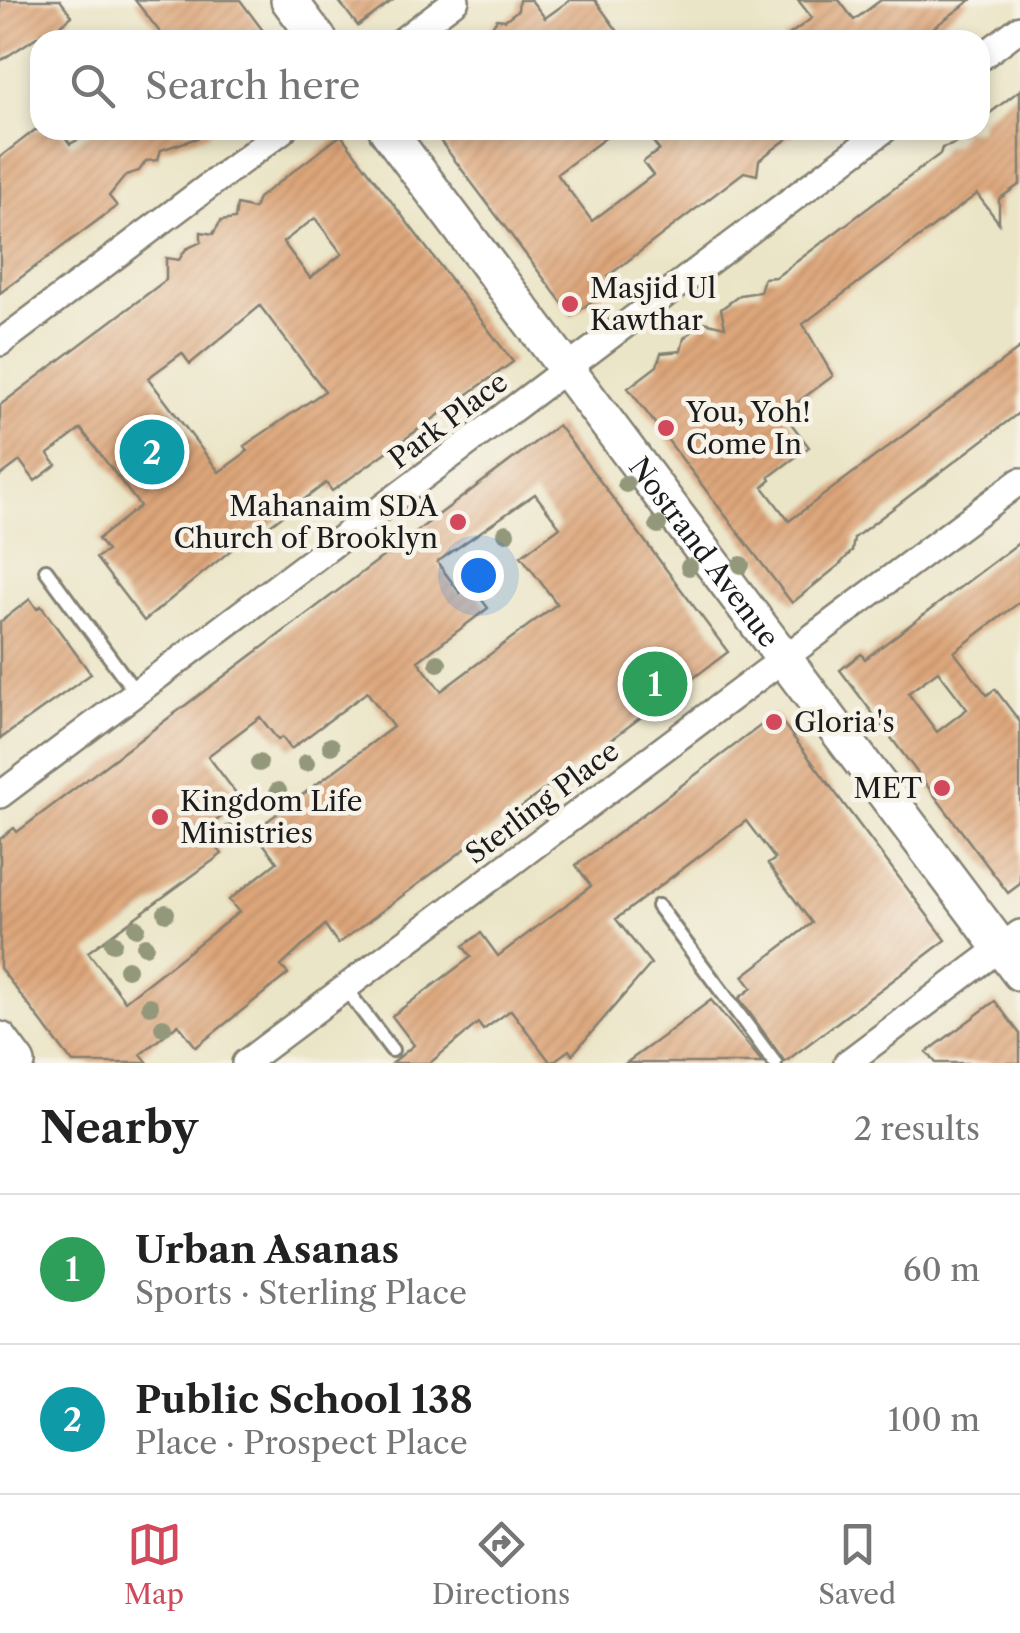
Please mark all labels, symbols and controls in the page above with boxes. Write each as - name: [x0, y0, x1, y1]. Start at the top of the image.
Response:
- search box: [30, 30, 990, 140]
- icon: search: [65, 58, 120, 113]
- text: Search here: [145, 62, 360, 109]
- place label: Masjid Ul Kawthar: [590, 271, 716, 337]
- marker: Masjid Ul Kawthar: [559, 293, 581, 315]
- street label: Park Place: [382, 364, 514, 476]
- place label: You, Yoh! Come In: [685, 395, 811, 461]
- pin: 2: [120, 414, 184, 490]
- marker: You, Yoh! Come In: [655, 417, 677, 439]
- street label: Nostrand Avenue: [622, 451, 786, 654]
- place label: Mahanaim SDA Church of Brooklyn: [173, 489, 439, 555]
- marker: Mahanaim SDA Church of Brooklyn: [447, 511, 469, 533]
- your location: [453, 550, 504, 601]
- pin: 1: [622, 646, 688, 722]
- place label: Gloria's: [794, 705, 895, 739]
- marker: Gloria's: [763, 711, 785, 733]
- street label: Sterling Place: [459, 733, 625, 871]
- place label: MET: [853, 771, 922, 805]
- marker: MET: [931, 777, 953, 799]
- place label: Kingdom Life Ministries: [180, 784, 362, 850]
- marker: Kingdom Life Ministries: [149, 806, 171, 828]
- text: Nearby: [40, 1102, 198, 1154]
- text: 2 results: [854, 1109, 980, 1148]
- text: Urban Asanas: [135, 1226, 399, 1273]
- text: 1: [65, 1250, 80, 1289]
- text: 60 m: [903, 1250, 980, 1289]
- text: Sports · Sterling Place: [135, 1273, 467, 1312]
- text: Public School 138: [135, 1376, 473, 1423]
- text: 2: [63, 1400, 82, 1439]
- text: 100 m: [888, 1400, 980, 1439]
- text: Place · Prospect Place: [135, 1423, 468, 1462]
- tab: Map: [124, 1517, 184, 1611]
- tab: Directions: [432, 1517, 570, 1611]
- tab: Saved: [818, 1517, 896, 1611]

